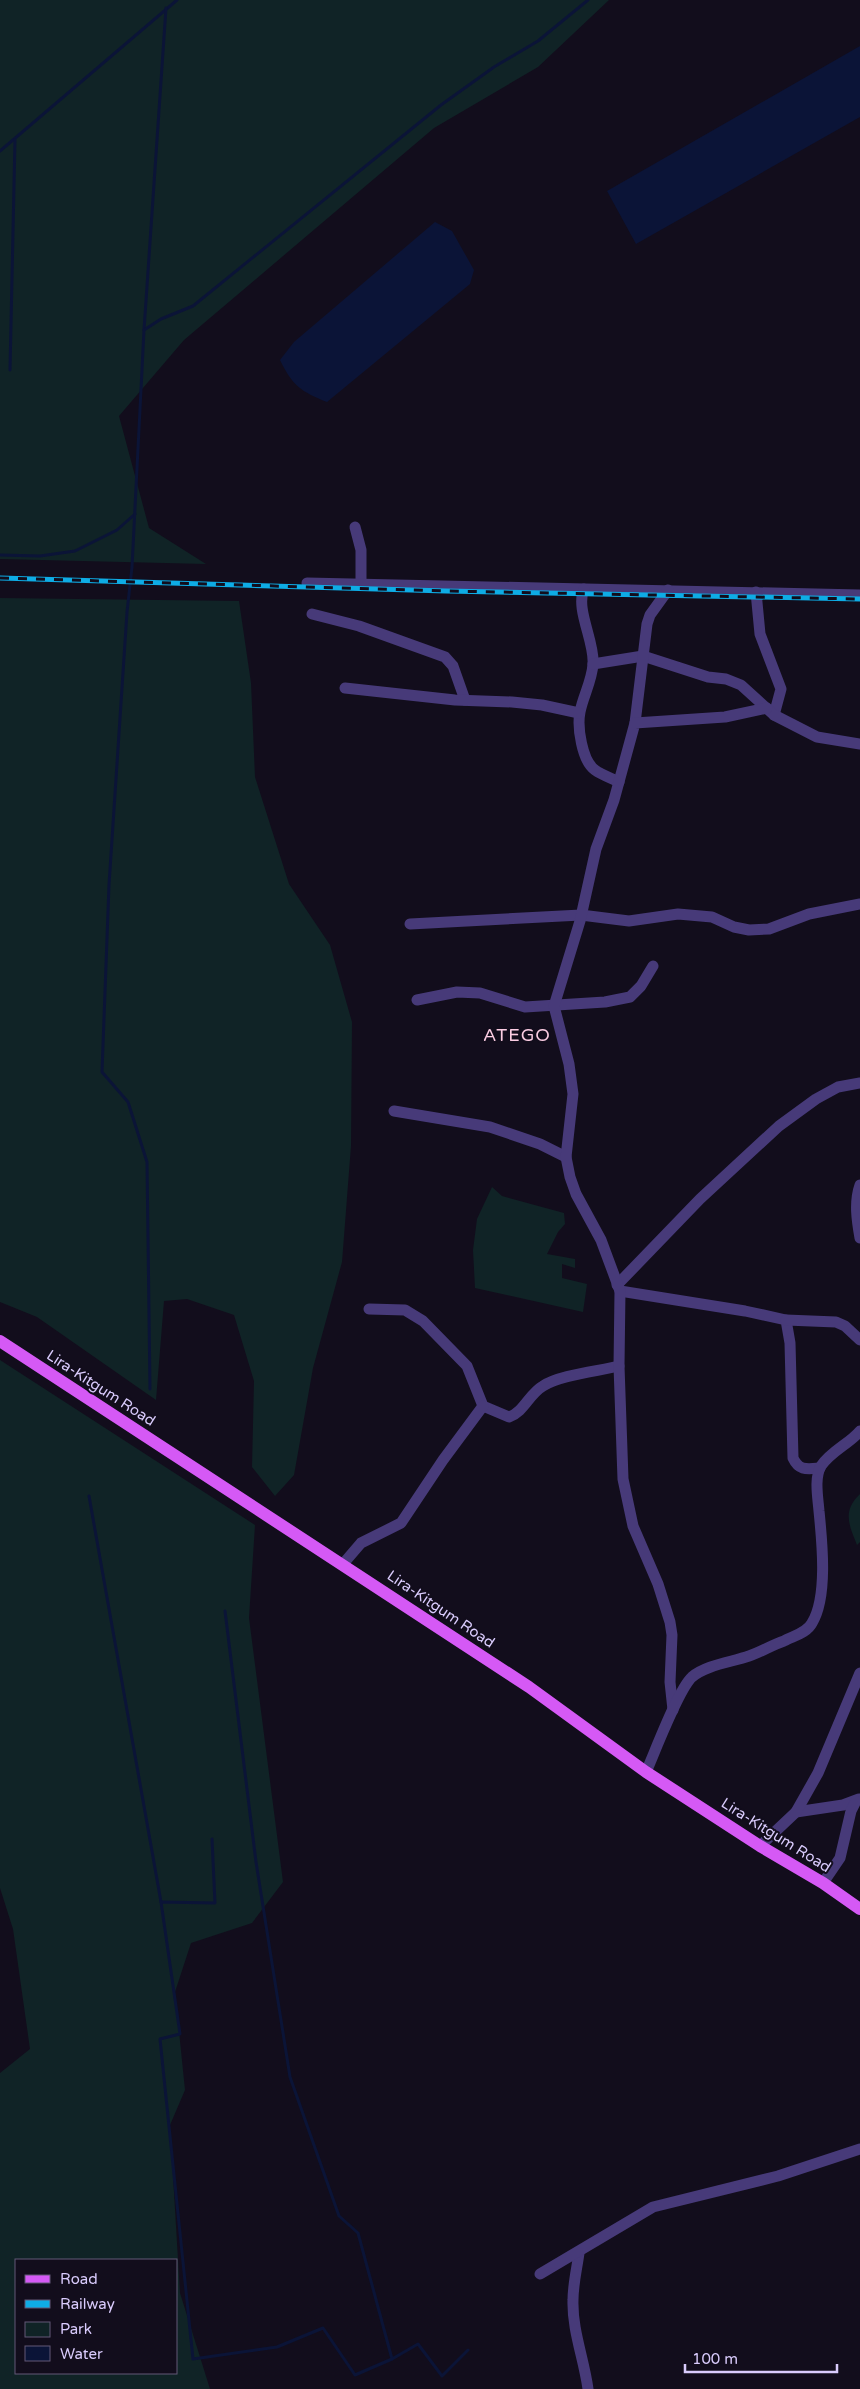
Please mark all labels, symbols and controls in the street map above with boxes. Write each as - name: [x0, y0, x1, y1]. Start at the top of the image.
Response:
- district label: ATEGO: [483, 1024, 551, 1046]
- street label: Lira-Kitgum Road: [43, 1346, 159, 1430]
- street label: Lira-Kitgum Road: [384, 1566, 498, 1652]
- street label: Lira-Kitgum Road: [718, 1794, 834, 1876]
- legend: [15, 2259, 178, 2374]
- text: Road: [60, 2270, 98, 2288]
- text: Railway: [60, 2295, 115, 2313]
- text: Park: [60, 2320, 92, 2338]
- scale bar: [685, 2342, 838, 2374]
- text: Water: [60, 2345, 103, 2363]
- text: 100 m: [692, 2350, 738, 2368]

